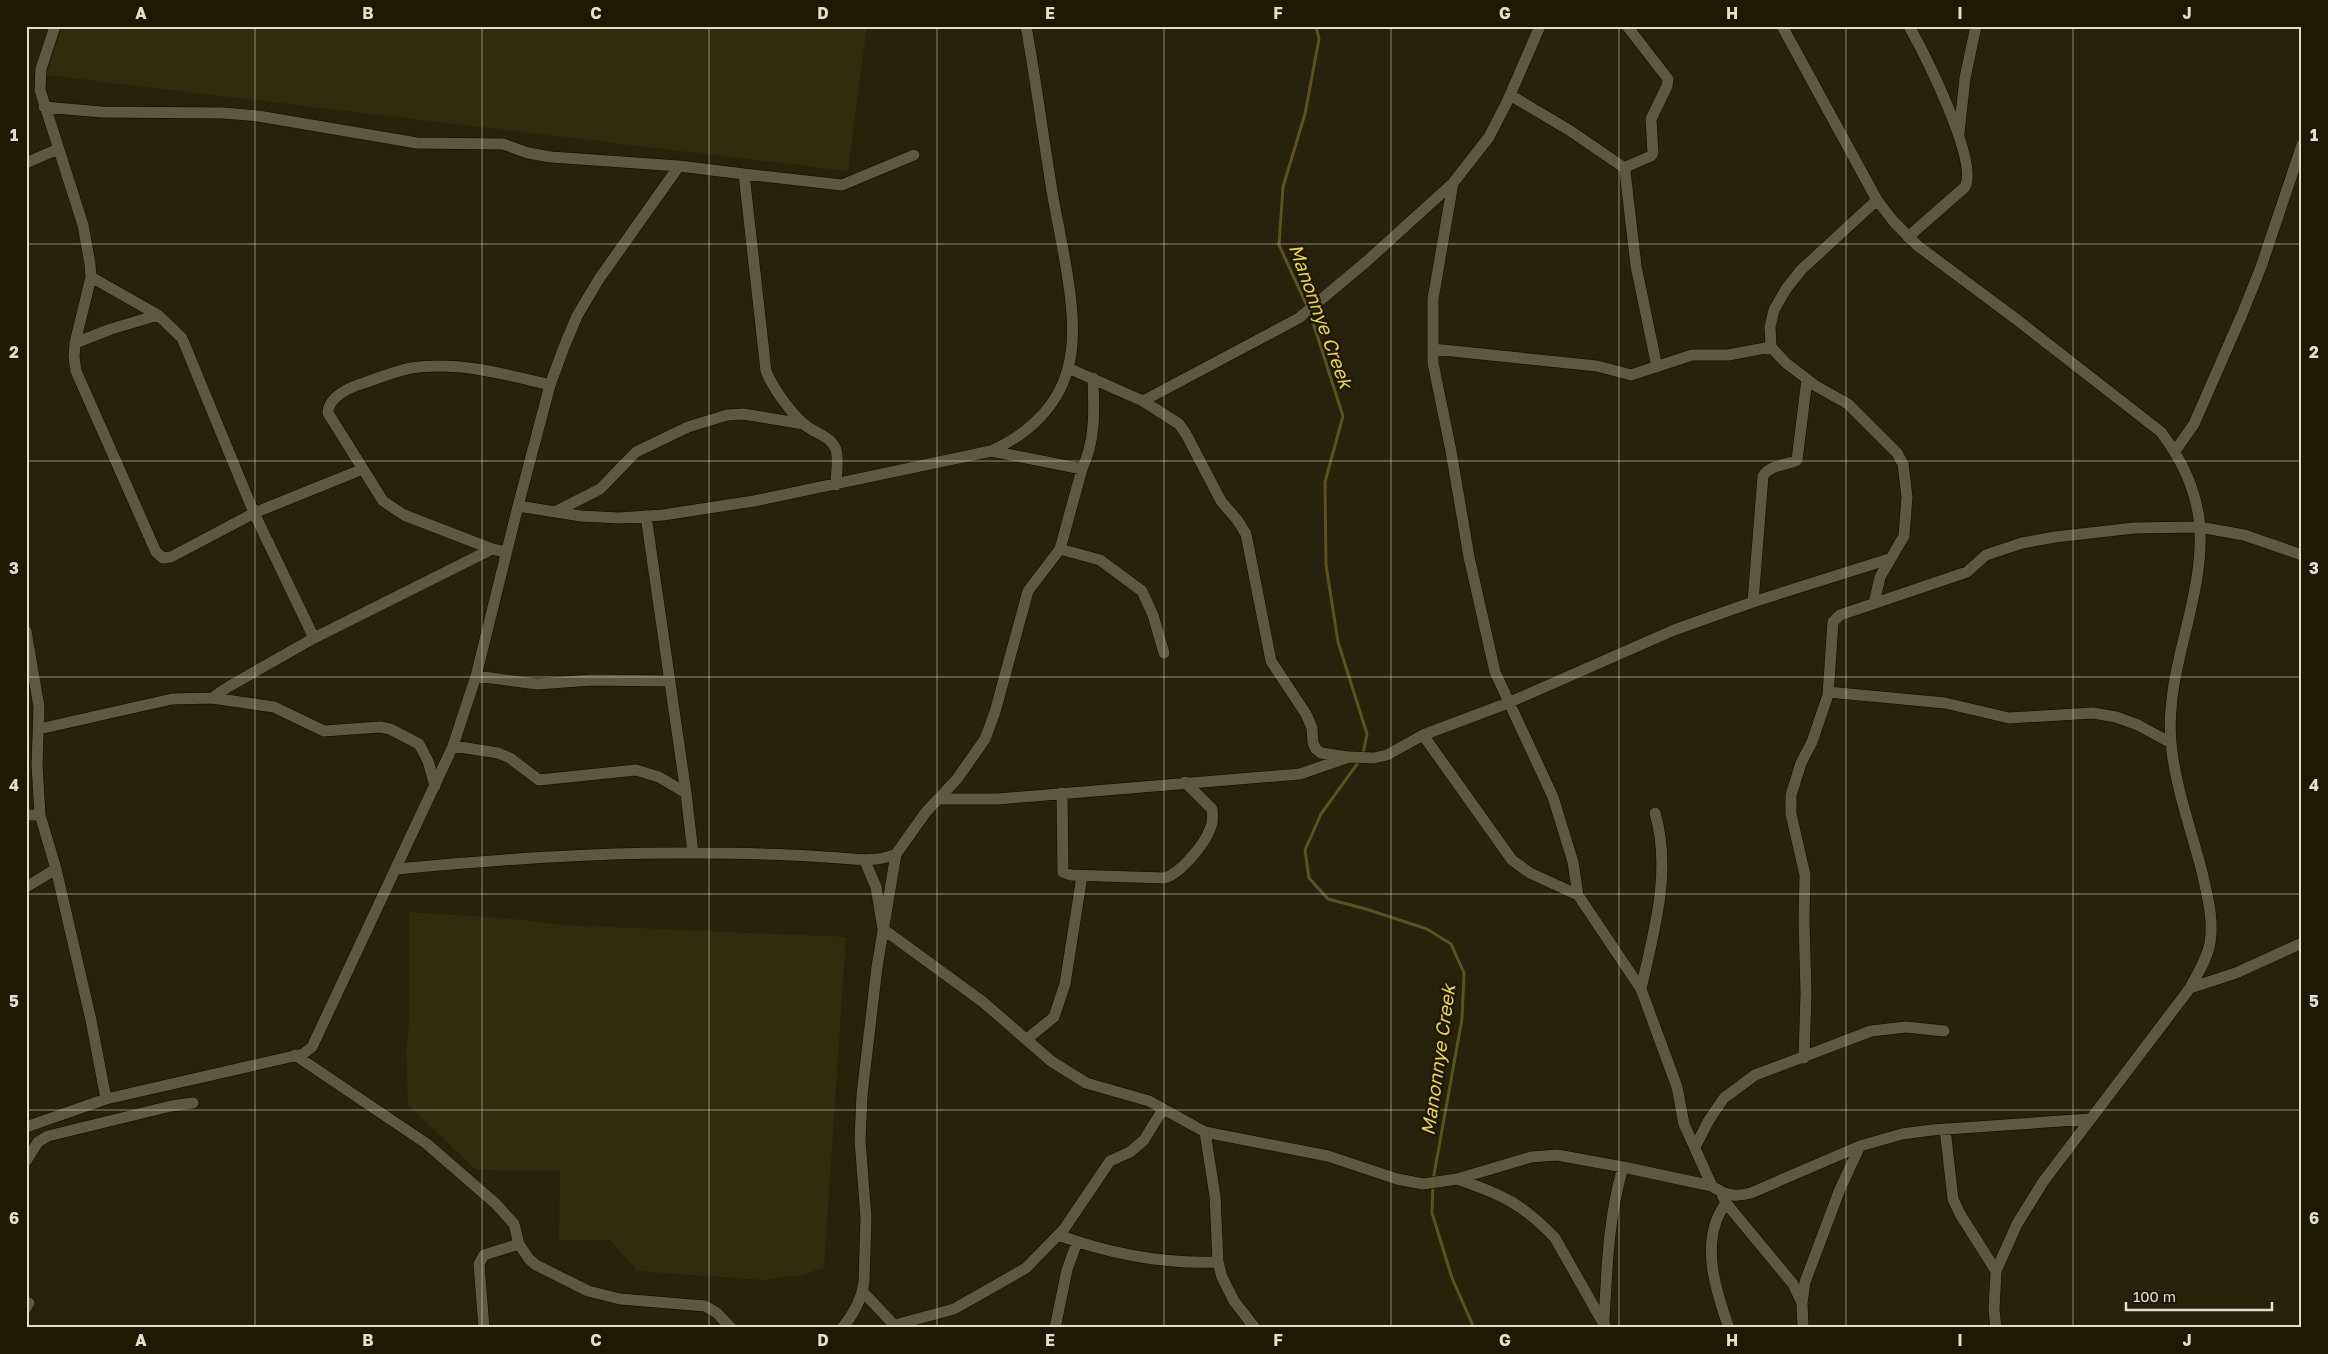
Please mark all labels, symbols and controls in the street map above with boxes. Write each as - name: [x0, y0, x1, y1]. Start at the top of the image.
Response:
- text: A: [135, 3, 147, 23]
- text: B: [362, 3, 374, 23]
- text: C: [590, 3, 602, 23]
- text: D: [817, 3, 829, 23]
- text: E: [1045, 3, 1055, 23]
- text: F: [1273, 3, 1283, 23]
- text: G: [1499, 3, 1511, 23]
- text: H: [1726, 3, 1738, 23]
- text: I: [1957, 3, 1963, 23]
- text: J: [2182, 3, 2192, 23]
- text: 1: [10, 125, 18, 145]
- text: 1: [2310, 125, 2318, 145]
- water label: Manonnye Creek: [1285, 240, 1359, 393]
- text: 2: [9, 342, 19, 362]
- text: 2: [2309, 342, 2319, 362]
- text: 3: [9, 558, 19, 578]
- text: 3: [2309, 558, 2319, 578]
- text: 4: [9, 775, 19, 795]
- text: 4: [2309, 775, 2319, 795]
- water label: Manonnye Creek: [1416, 981, 1460, 1137]
- text: 5: [9, 991, 19, 1011]
- text: 5: [2309, 991, 2319, 1011]
- text: 6: [9, 1208, 19, 1228]
- text: 6: [2309, 1208, 2319, 1228]
- scale bar: [2126, 1279, 2272, 1311]
- text: 100 m: [2133, 1287, 2176, 1305]
- text: A: [135, 1330, 147, 1350]
- text: B: [362, 1330, 374, 1350]
- text: C: [590, 1330, 602, 1350]
- text: D: [817, 1330, 829, 1350]
- text: E: [1045, 1330, 1055, 1350]
- text: F: [1273, 1330, 1283, 1350]
- text: G: [1499, 1330, 1511, 1350]
- text: H: [1726, 1330, 1738, 1350]
- text: I: [1957, 1330, 1963, 1350]
- text: J: [2182, 1330, 2192, 1350]

